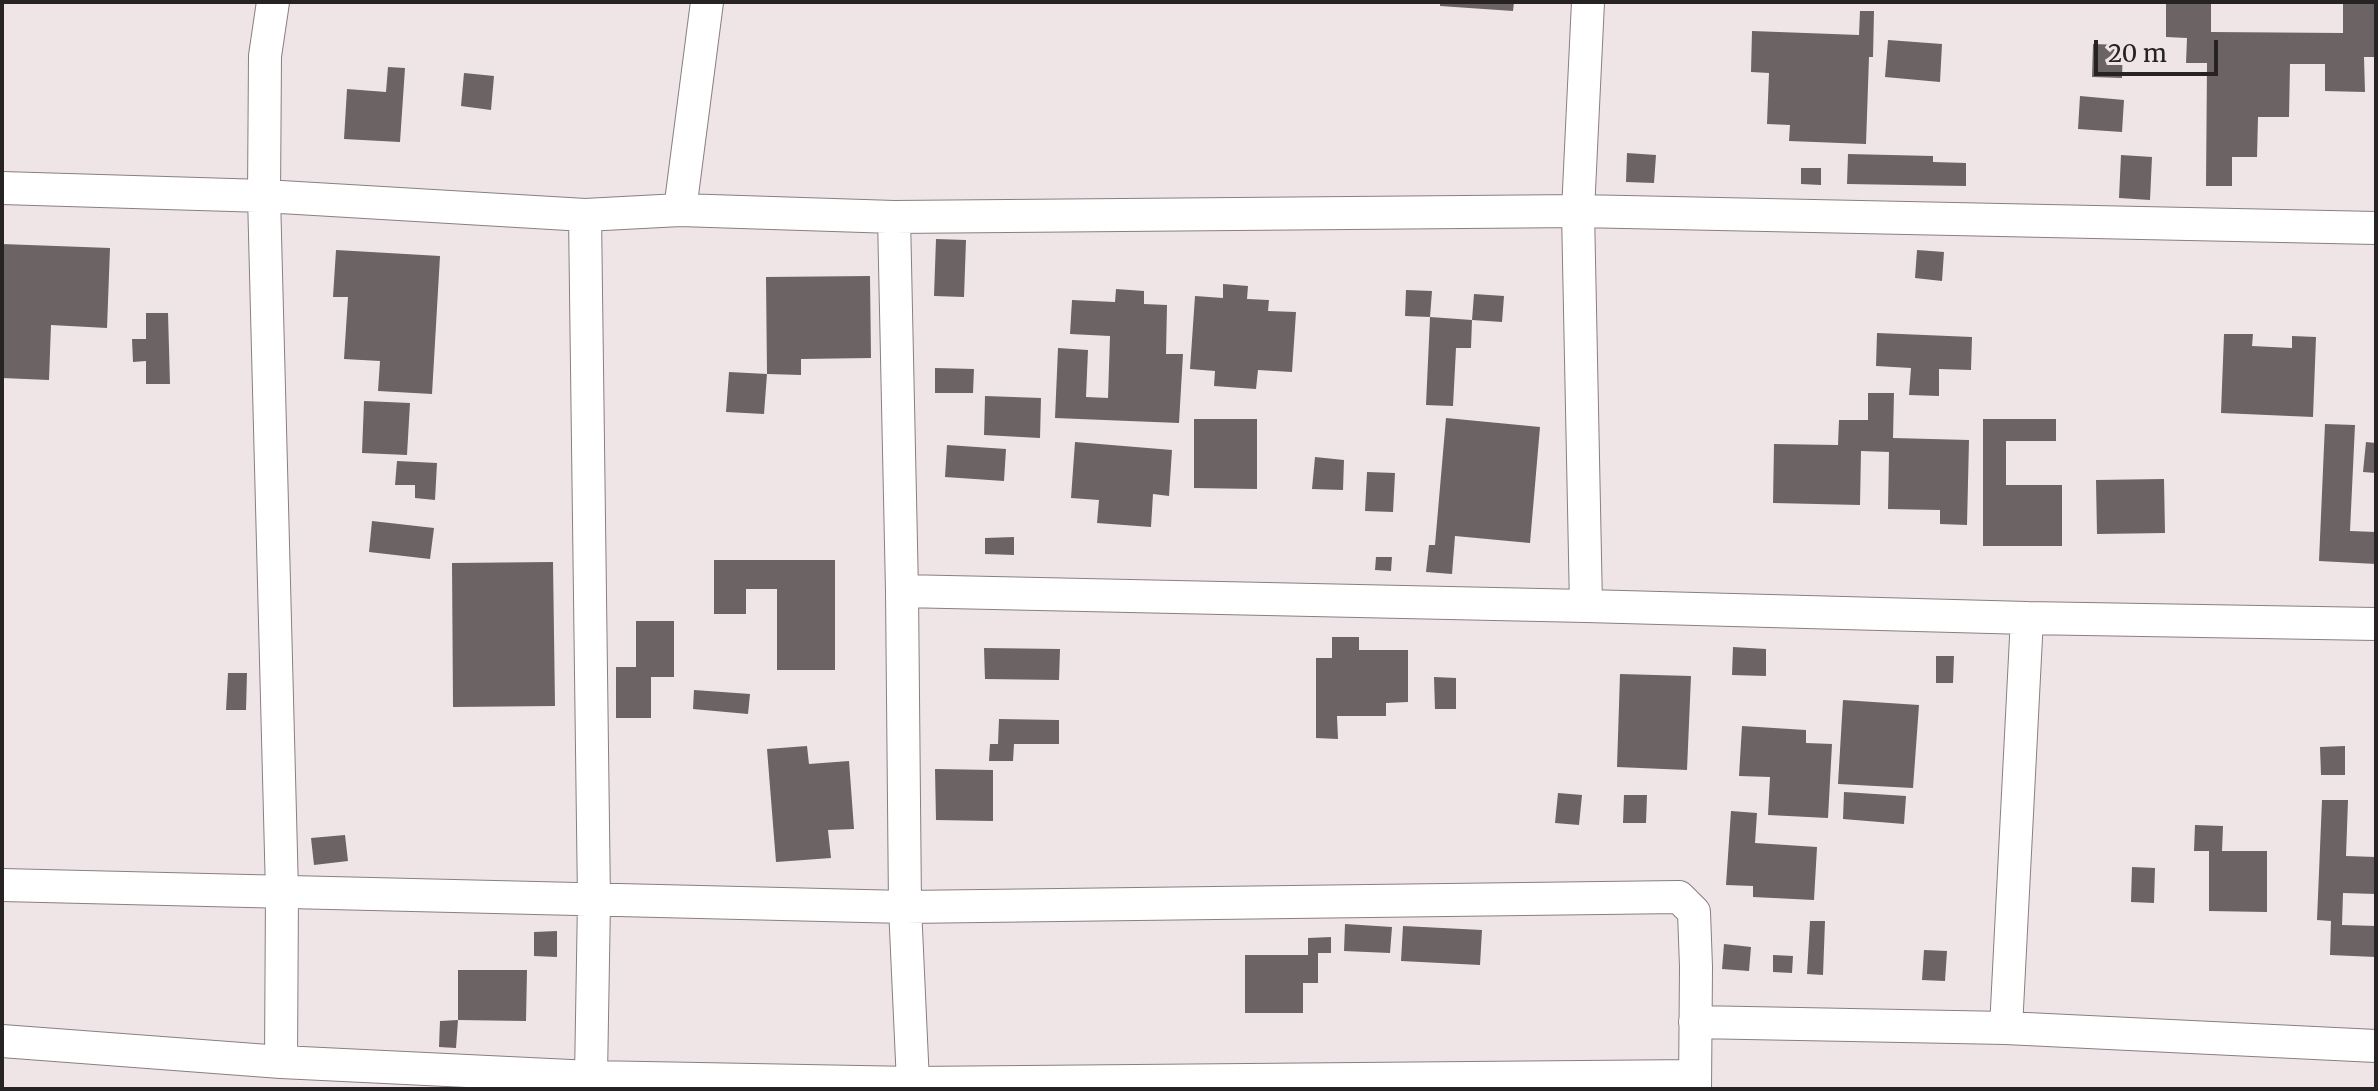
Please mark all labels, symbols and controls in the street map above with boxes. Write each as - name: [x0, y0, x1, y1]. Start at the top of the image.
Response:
- scale bar: [2098, 24, 2222, 74]
- text: 20 m: [2108, 38, 2167, 69]

